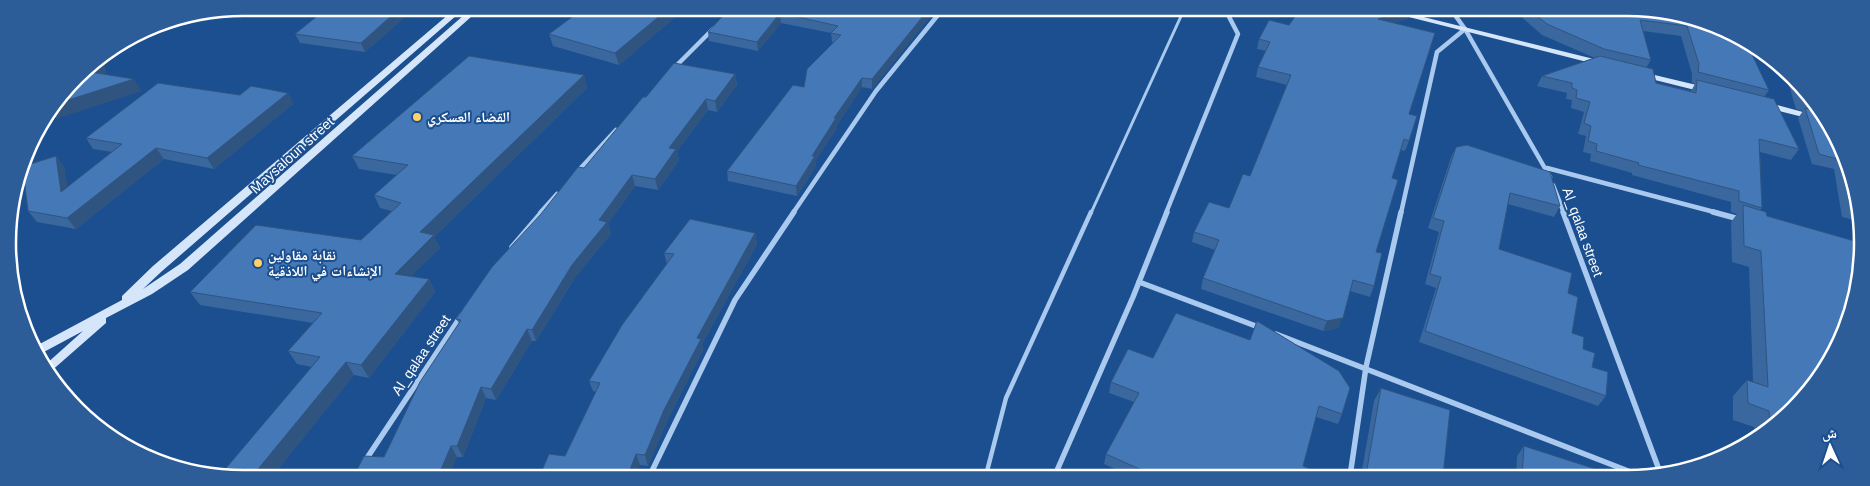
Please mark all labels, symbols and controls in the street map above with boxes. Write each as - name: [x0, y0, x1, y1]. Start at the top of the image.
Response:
- place label: القضاء العسكري: [427, 109, 510, 128]
- marker: القضاء العسكري: [411, 111, 423, 123]
- street label: Maysaloun street: [247, 113, 337, 197]
- street label: Al_qalaa street: [1560, 185, 1607, 279]
- place label: نقابة مقاولين الإنشاءات في اللاذقية: [268, 247, 382, 282]
- marker: نقابة مقاولين الإنشاءات في اللاذقية: [252, 257, 264, 269]
- street label: Al_qalaa street: [388, 312, 454, 398]
- north arrow: [1805, 421, 1855, 471]
- text: ش: [1821, 425, 1837, 442]

